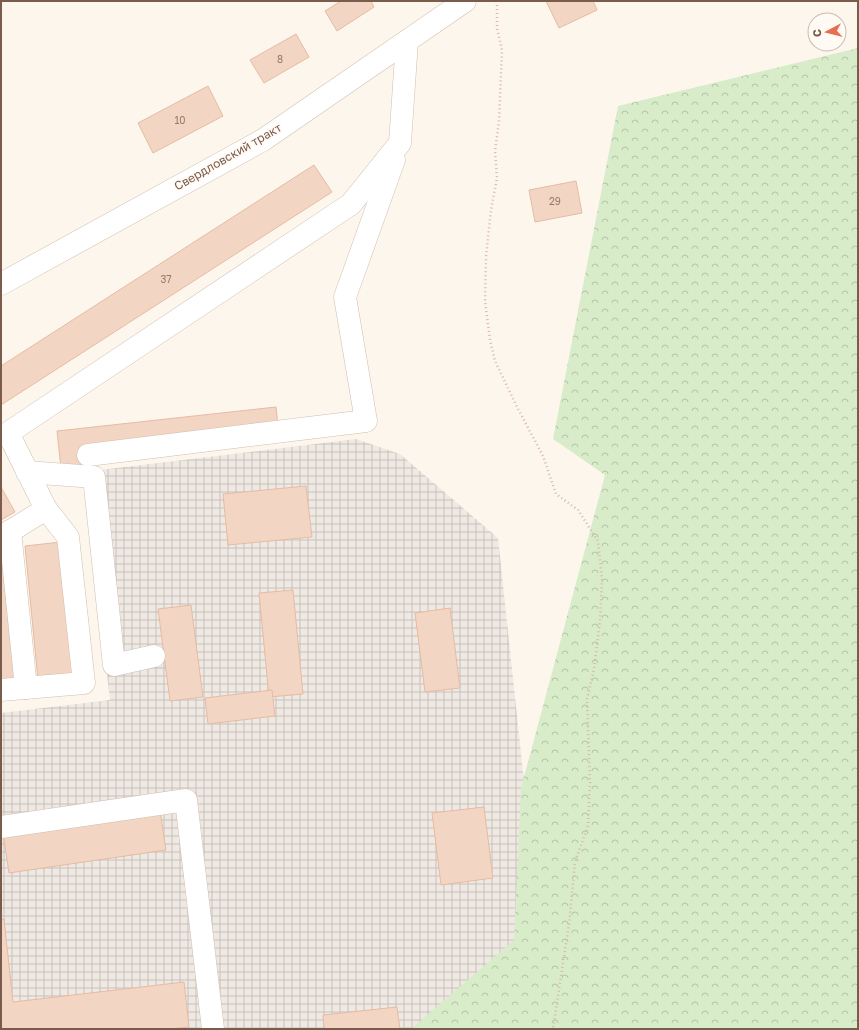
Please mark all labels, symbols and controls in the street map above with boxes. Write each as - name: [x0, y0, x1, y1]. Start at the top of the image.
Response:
- north arrow: [807, 12, 847, 52]
- text: С: [810, 28, 824, 38]
- house number: 8: [277, 53, 283, 65]
- house number: 10: [174, 114, 186, 126]
- street label: Свердловский тракт: [171, 120, 284, 193]
- house number: 29: [549, 195, 561, 207]
- house number: 37: [160, 273, 172, 285]

